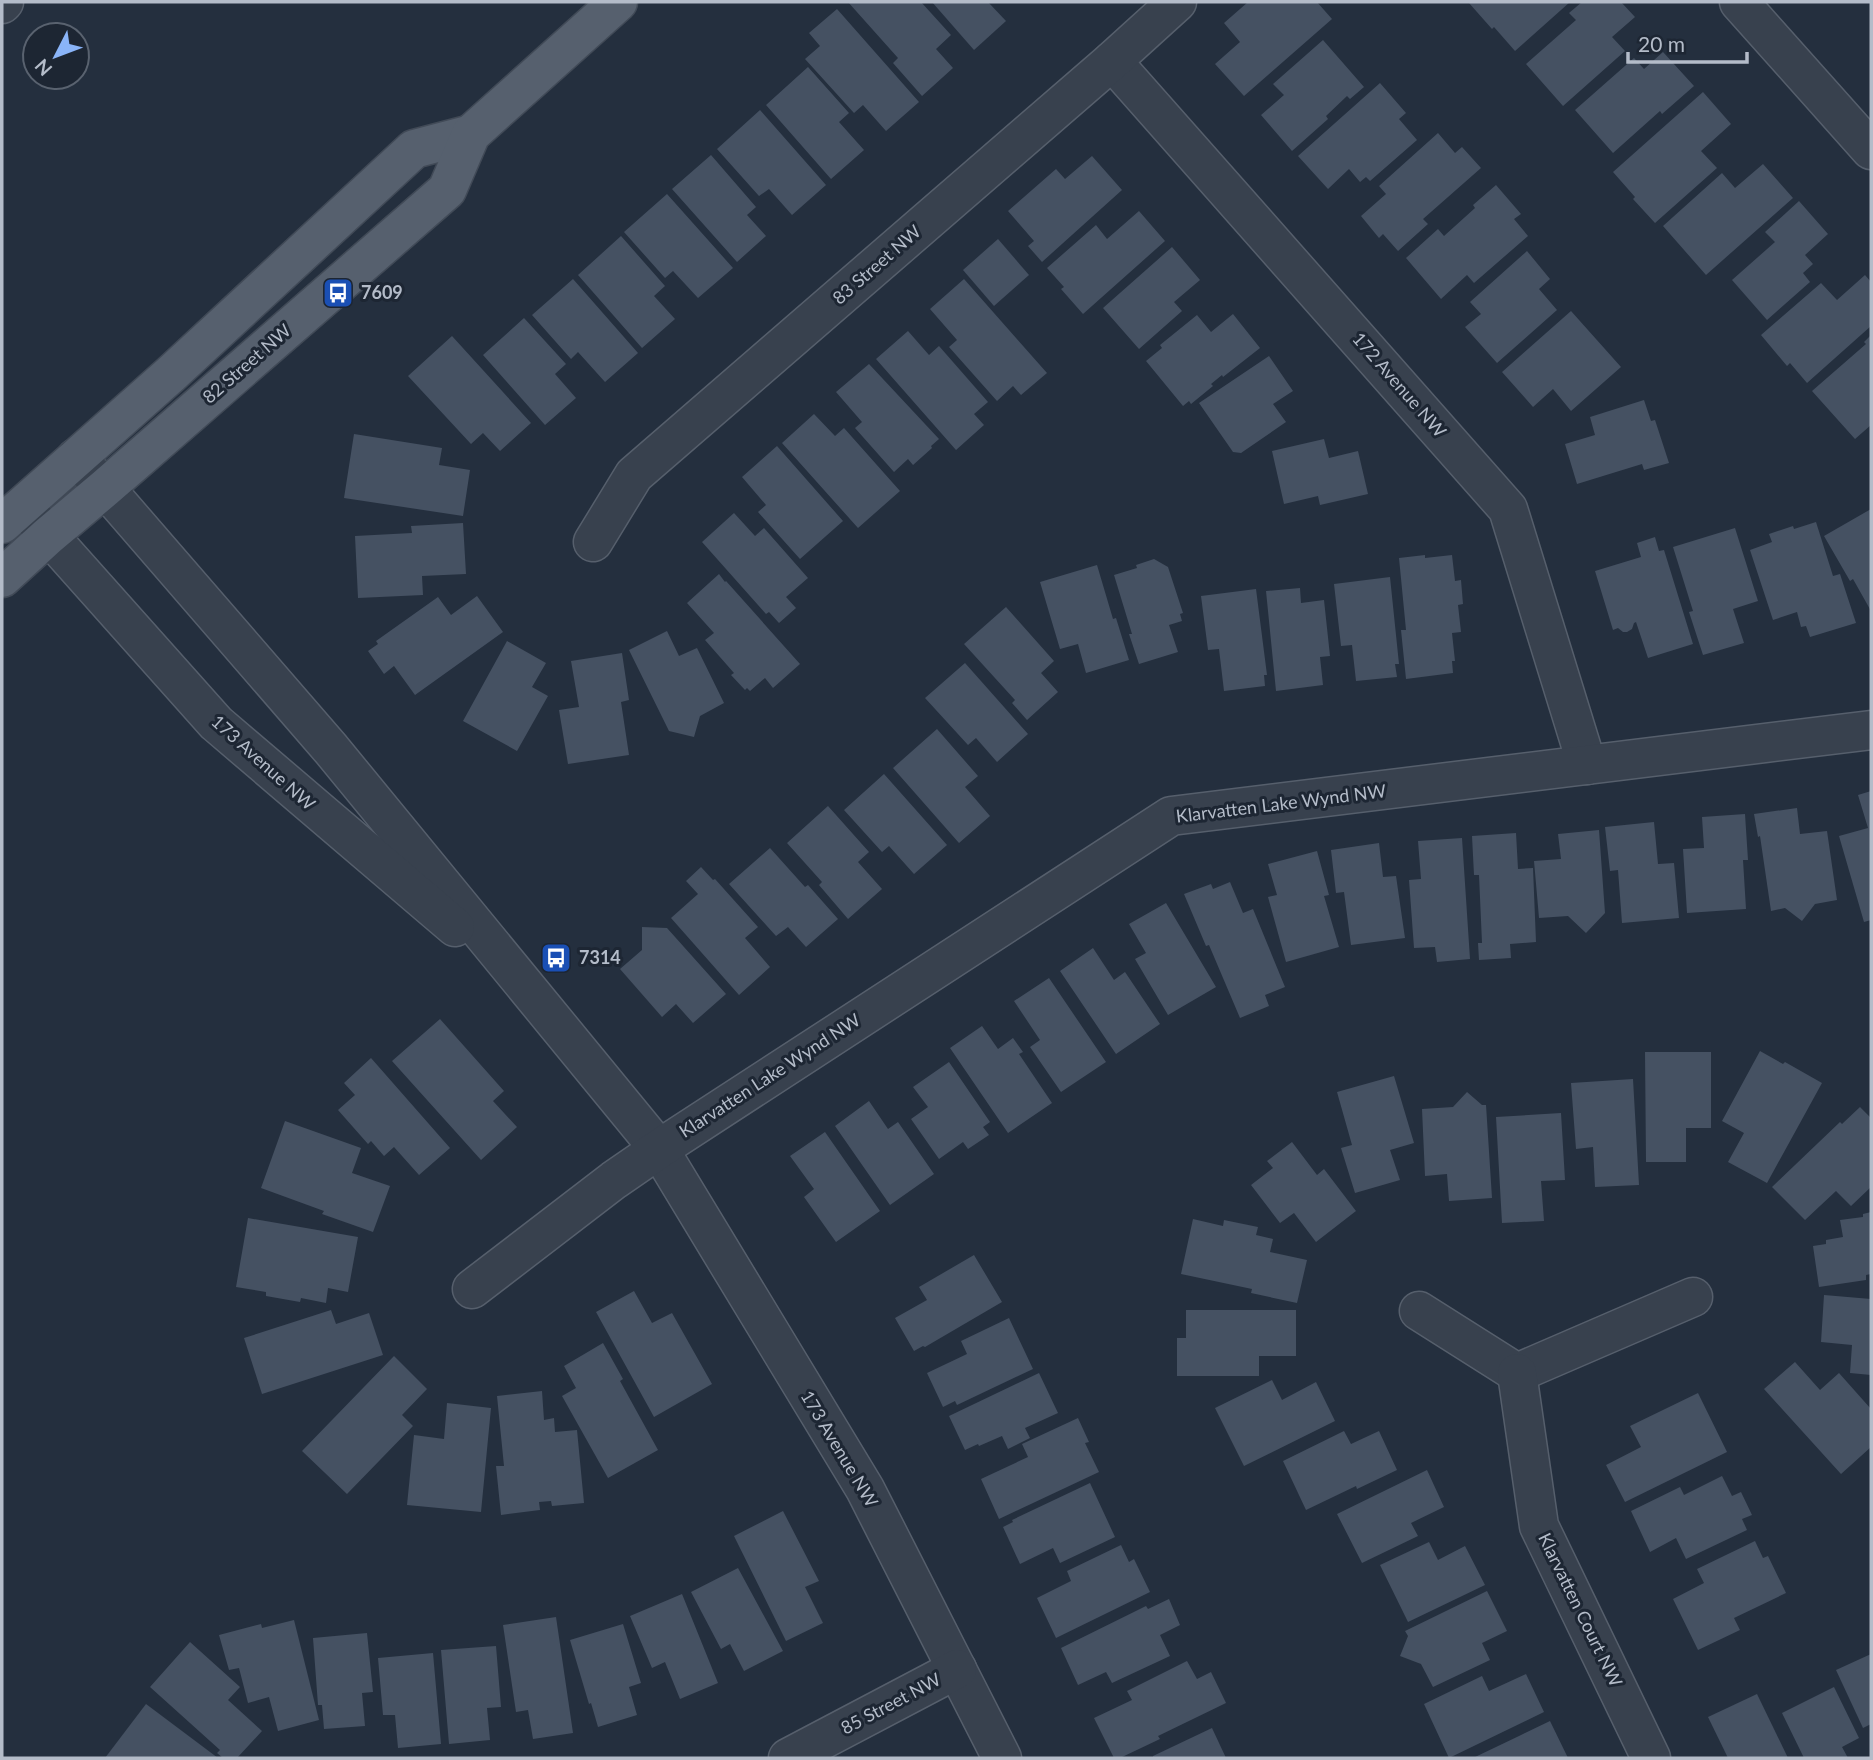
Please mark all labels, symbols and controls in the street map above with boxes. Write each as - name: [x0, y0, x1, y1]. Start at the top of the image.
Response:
- north arrow: [21, 21, 91, 91]
- scale bar: [1628, 21, 1747, 65]
- text: 20 m: [1638, 31, 1685, 56]
- text: N: [30, 55, 56, 81]
- street label: 83 Street NW: [828, 220, 925, 309]
- bus stop icon: 7609: [321, 276, 355, 310]
- place label: 7609: [361, 281, 403, 303]
- street label: 82 Street NW: [198, 319, 295, 408]
- street label: 172 Avenue NW: [1348, 327, 1452, 442]
- street label: 173 Avenue NW: [207, 710, 320, 815]
- street label: Klarvatten Lake Wynd NW: [1175, 779, 1388, 827]
- bus stop icon: 7314: [539, 941, 573, 975]
- place label: 7314: [579, 946, 621, 968]
- street label: Klarvatten Lake Wynd NW: [675, 1008, 864, 1142]
- street label: 173 Avenue NW: [796, 1386, 883, 1511]
- street label: Klarvatten Court NW: [1534, 1529, 1628, 1690]
- street label: 85 Street NW: [837, 1667, 945, 1739]

